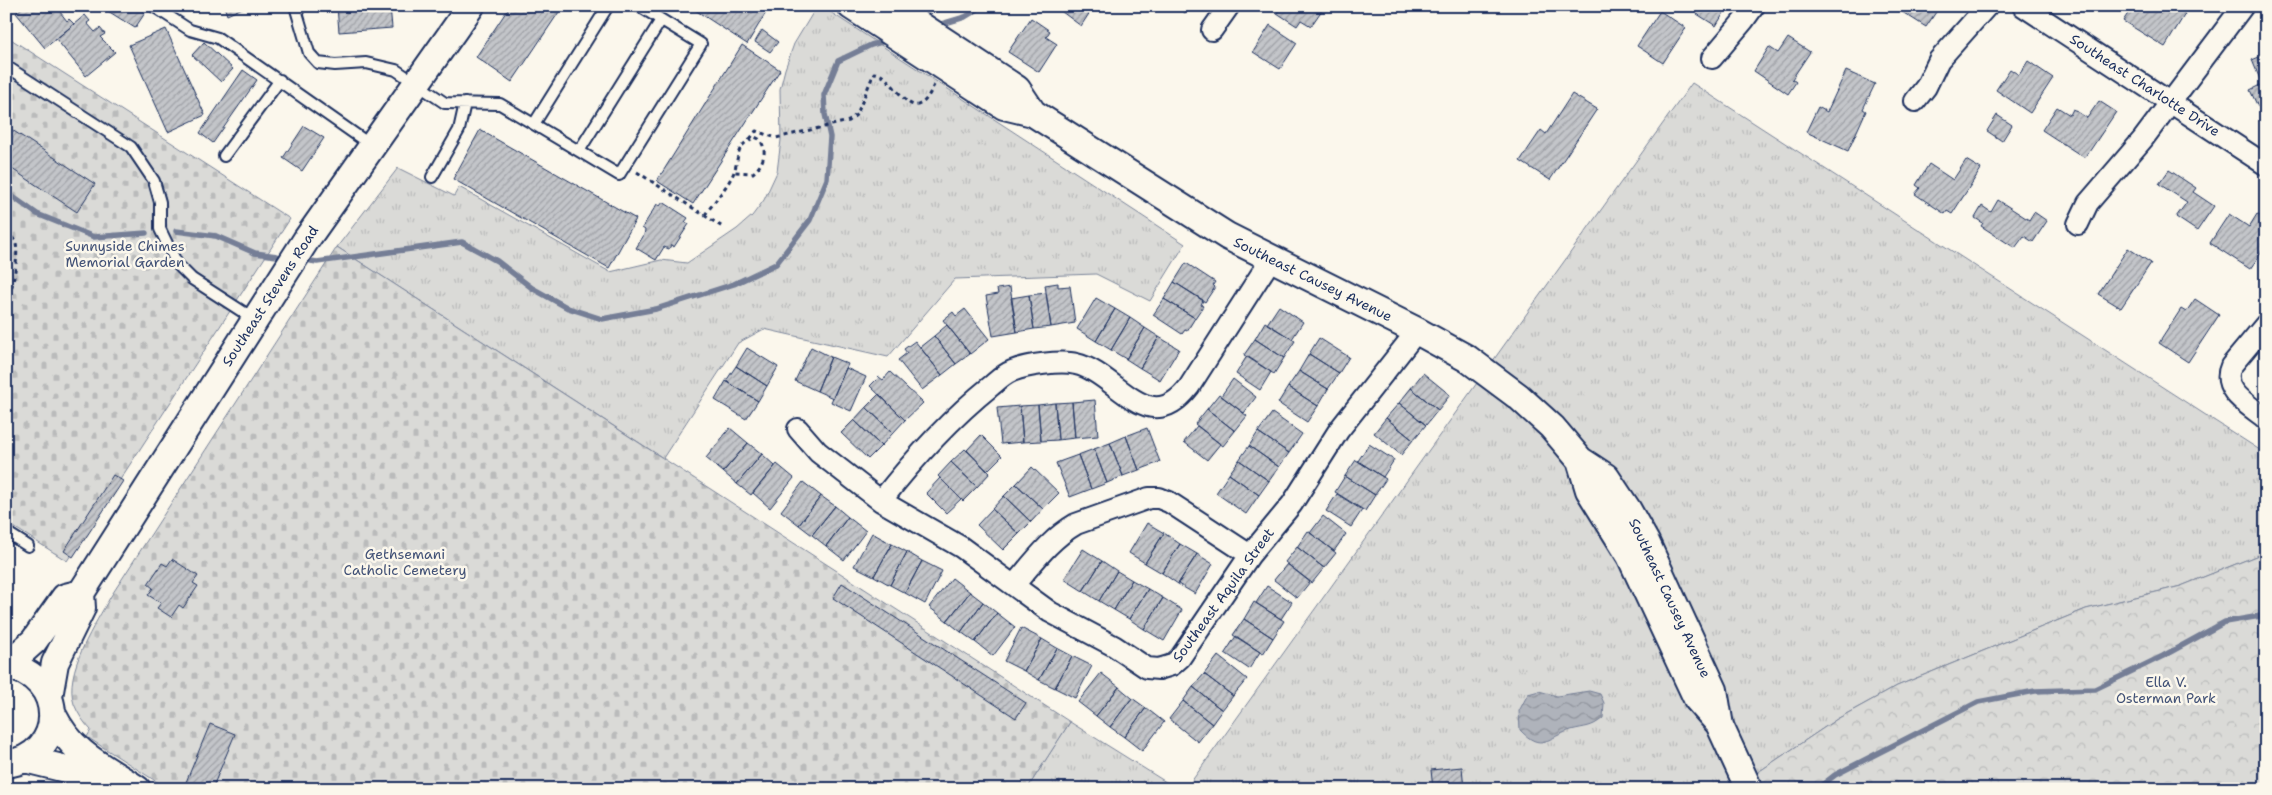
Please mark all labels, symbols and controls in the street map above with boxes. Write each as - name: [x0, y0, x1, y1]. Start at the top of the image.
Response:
- street label: Southeast Charlotte Drive: [2067, 30, 2223, 140]
- street label: Southeast Stevens Road: [218, 222, 322, 370]
- street label: Southeast Causey Avenue: [1231, 233, 1395, 325]
- park label: Sunnyside Chimes Memorial Garden: [65, 237, 185, 271]
- street label: Southeast Causey Avenue: [1625, 515, 1715, 681]
- street label: Southeast Aquila Street: [1168, 524, 1278, 666]
- park label: Gethsemani Catholic Cemetery: [344, 545, 466, 579]
- park label: Ella V. Osterman Park: [2116, 673, 2216, 707]

